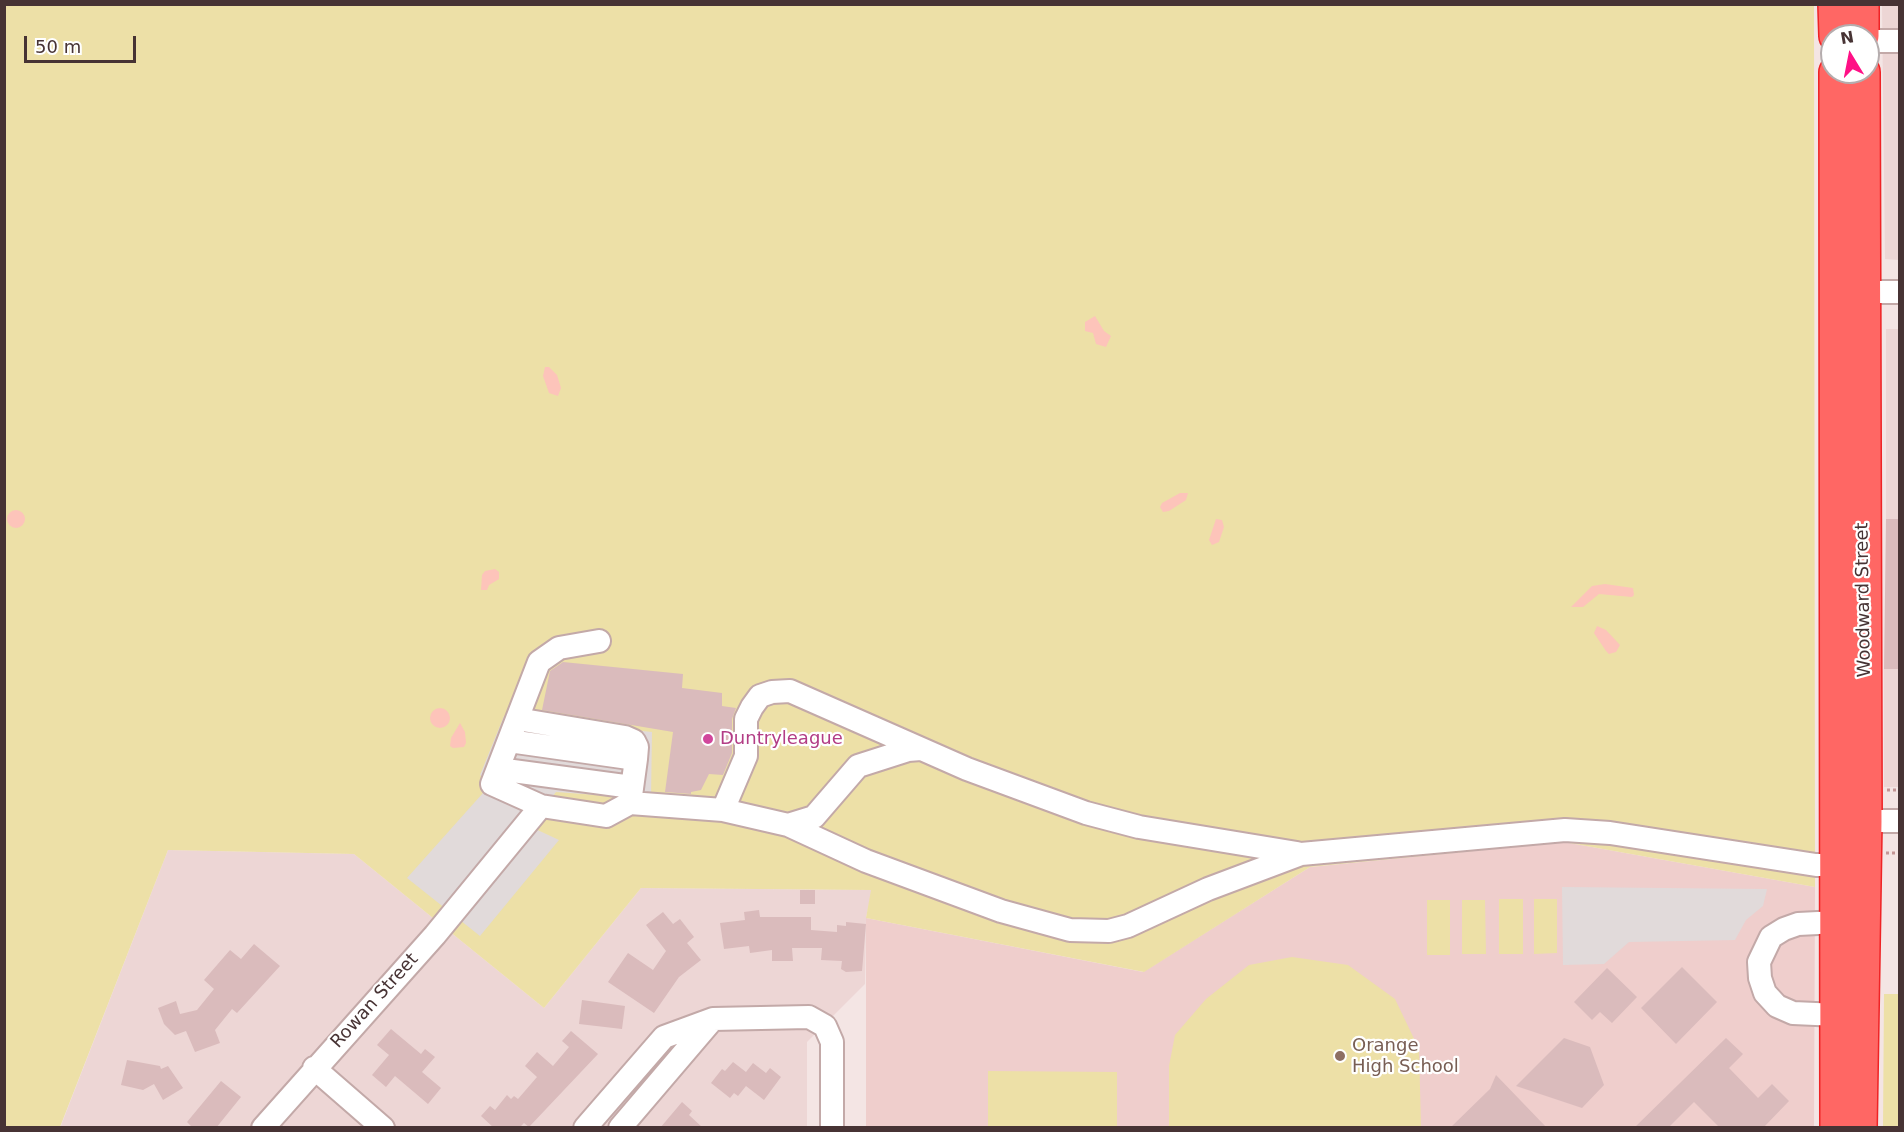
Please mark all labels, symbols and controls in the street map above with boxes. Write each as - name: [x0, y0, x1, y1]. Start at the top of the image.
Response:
- scale bar: [27, 24, 140, 62]
- north arrow: [1820, 24, 1880, 84]
- text: N: [1839, 27, 1855, 48]
- text: 50 m: [35, 36, 81, 57]
- street label: Woodward Street: [1852, 522, 1876, 678]
- place label: Duntryleague: [720, 728, 843, 750]
- marker: Duntryleague: [701, 732, 715, 746]
- street label: Rowan Street: [327, 949, 423, 1053]
- place label: Orange High School: [1352, 1035, 1459, 1078]
- marker: Orange High School: [1333, 1049, 1347, 1063]

